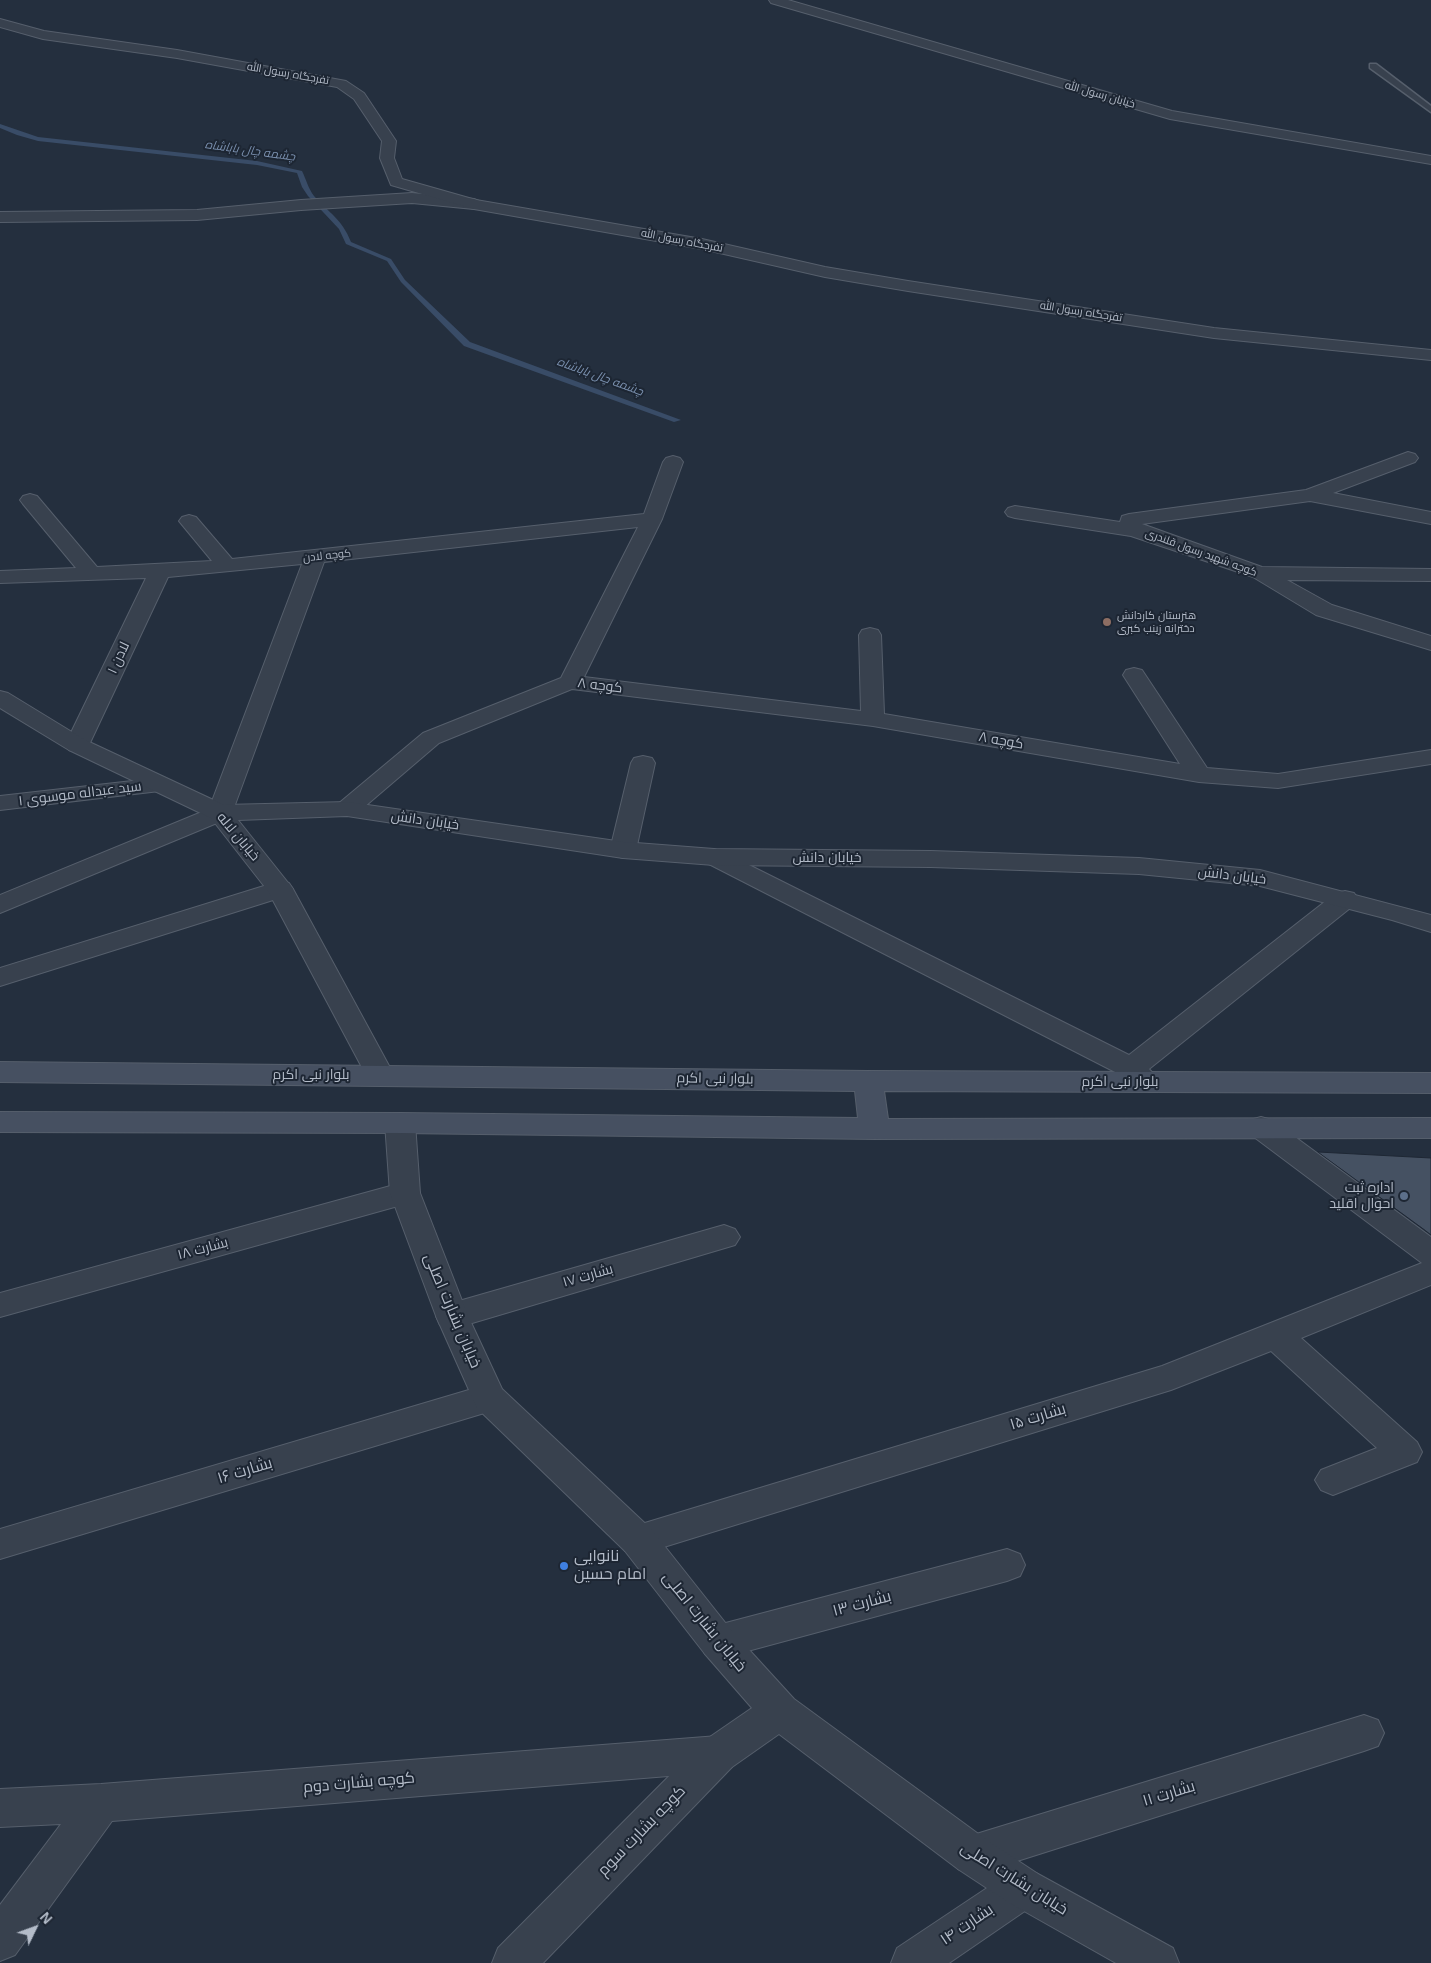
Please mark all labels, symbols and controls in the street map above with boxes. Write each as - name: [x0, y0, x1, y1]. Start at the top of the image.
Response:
- street label: تفرجگاه رسول الله: [246, 60, 330, 88]
- street label: خیابان رسول الله: [1063, 79, 1137, 111]
- water label: چشمه چال باباشاه: [204, 138, 296, 164]
- street label: تفرجگاه رسول الله: [640, 227, 724, 255]
- street label: تفرجگاه رسول الله: [1039, 299, 1123, 325]
- water label: چشمه چال باباشاه: [555, 355, 645, 399]
- street label: کوچه شهید رسول قلندری: [1143, 527, 1259, 579]
- street label: کوچه لادن: [302, 547, 352, 565]
- place label: هنرستان کاردانش دخترانه زینب کبری: [1117, 609, 1196, 635]
- marker: هنرستان کاردانش دخترانه زینب کبری: [1101, 616, 1113, 628]
- street label: لادن ۱: [104, 639, 134, 677]
- street label: کوچه ۸: [576, 675, 624, 697]
- street label: کوچه ۸: [977, 729, 1025, 753]
- street label: سید عبداله موسوی ۱: [17, 778, 143, 810]
- street label: خیابان دانش: [390, 808, 460, 834]
- street label: خیابان لاله: [213, 809, 263, 865]
- street label: خیابان دانش: [793, 850, 861, 866]
- street label: خیابان دانش: [1197, 863, 1267, 889]
- street label: بلوار نبی اکرم: [272, 1067, 350, 1083]
- street label: بلوار نبی اکرم: [676, 1070, 754, 1088]
- street label: بلوار نبی اکرم: [1081, 1074, 1159, 1090]
- place label: اداره ثبت احوال اقلید: [1329, 1180, 1394, 1212]
- marker: اداره ثبت احوال اقلید: [1398, 1190, 1410, 1202]
- street label: بشارت ۱۸: [176, 1234, 230, 1264]
- street label: خیابان بشارت اصلی: [419, 1251, 485, 1371]
- street label: بشارت ۱۷: [561, 1261, 615, 1291]
- street label: بشارت ۱۵: [1008, 1399, 1068, 1435]
- street label: بشارت ۱۶: [215, 1454, 275, 1488]
- place label: نانوایی امام حسین: [574, 1547, 646, 1585]
- marker: نانوایی امام حسین: [558, 1560, 570, 1572]
- street label: خیابان بشارت اصلی: [658, 1568, 750, 1676]
- street label: بشارت ۱۳: [831, 1587, 893, 1621]
- street label: کوچه بشارت دوم: [302, 1769, 416, 1797]
- street label: بشارت ۱۱: [1140, 1777, 1198, 1811]
- street label: کوچه بشارت سوم: [594, 1782, 690, 1880]
- street label: خیابان بشارت اصلی: [957, 1838, 1071, 1920]
- street label: بشارت ۱۴: [937, 1900, 997, 1950]
- north arrow: [10, 1903, 60, 1953]
- text: N: [37, 1909, 55, 1927]

